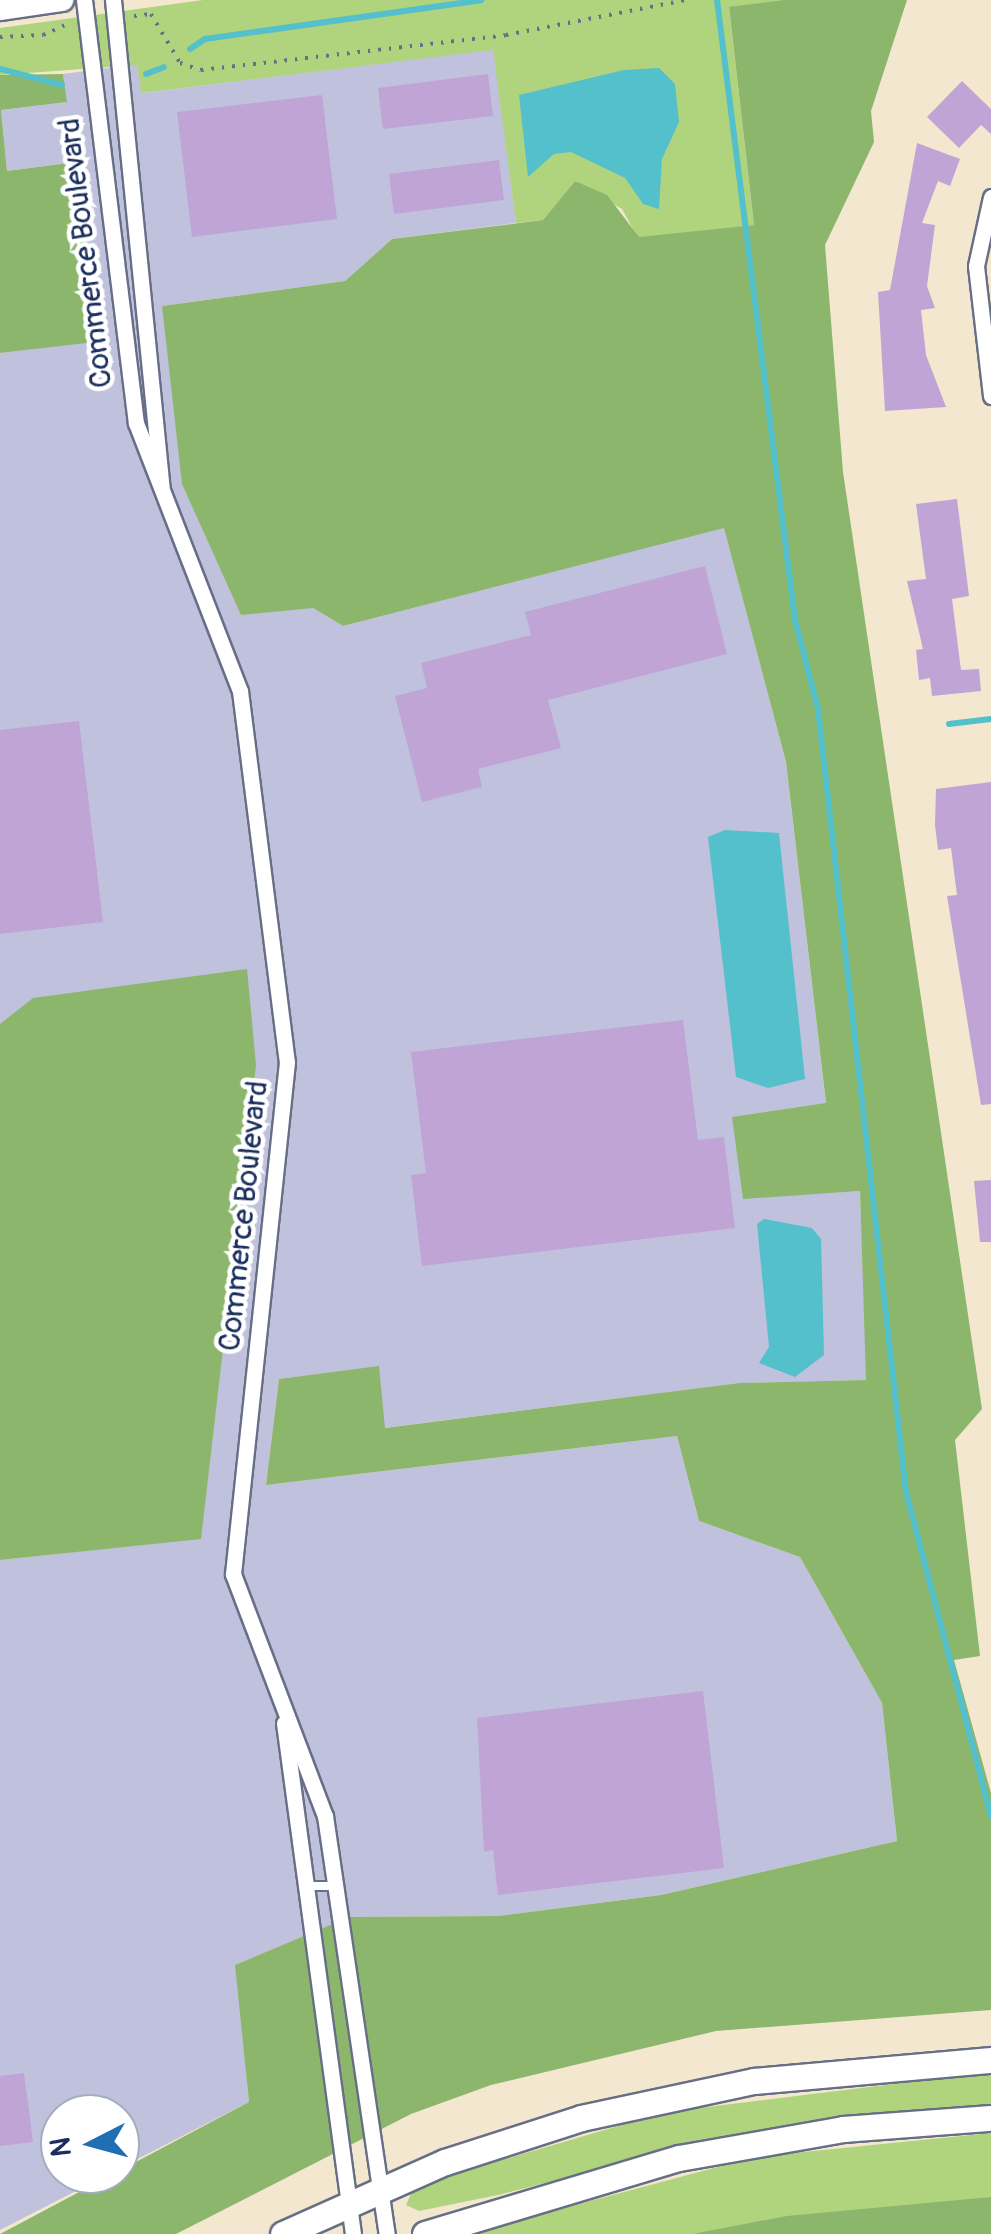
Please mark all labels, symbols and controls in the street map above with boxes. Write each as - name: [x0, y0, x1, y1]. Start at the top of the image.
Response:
- street label: Commerce Boulevard: [52, 116, 120, 390]
- street label: Commerce Boulevard: [212, 1079, 276, 1353]
- north arrow: [40, 2094, 140, 2194]
- text: N: [43, 2136, 80, 2158]

